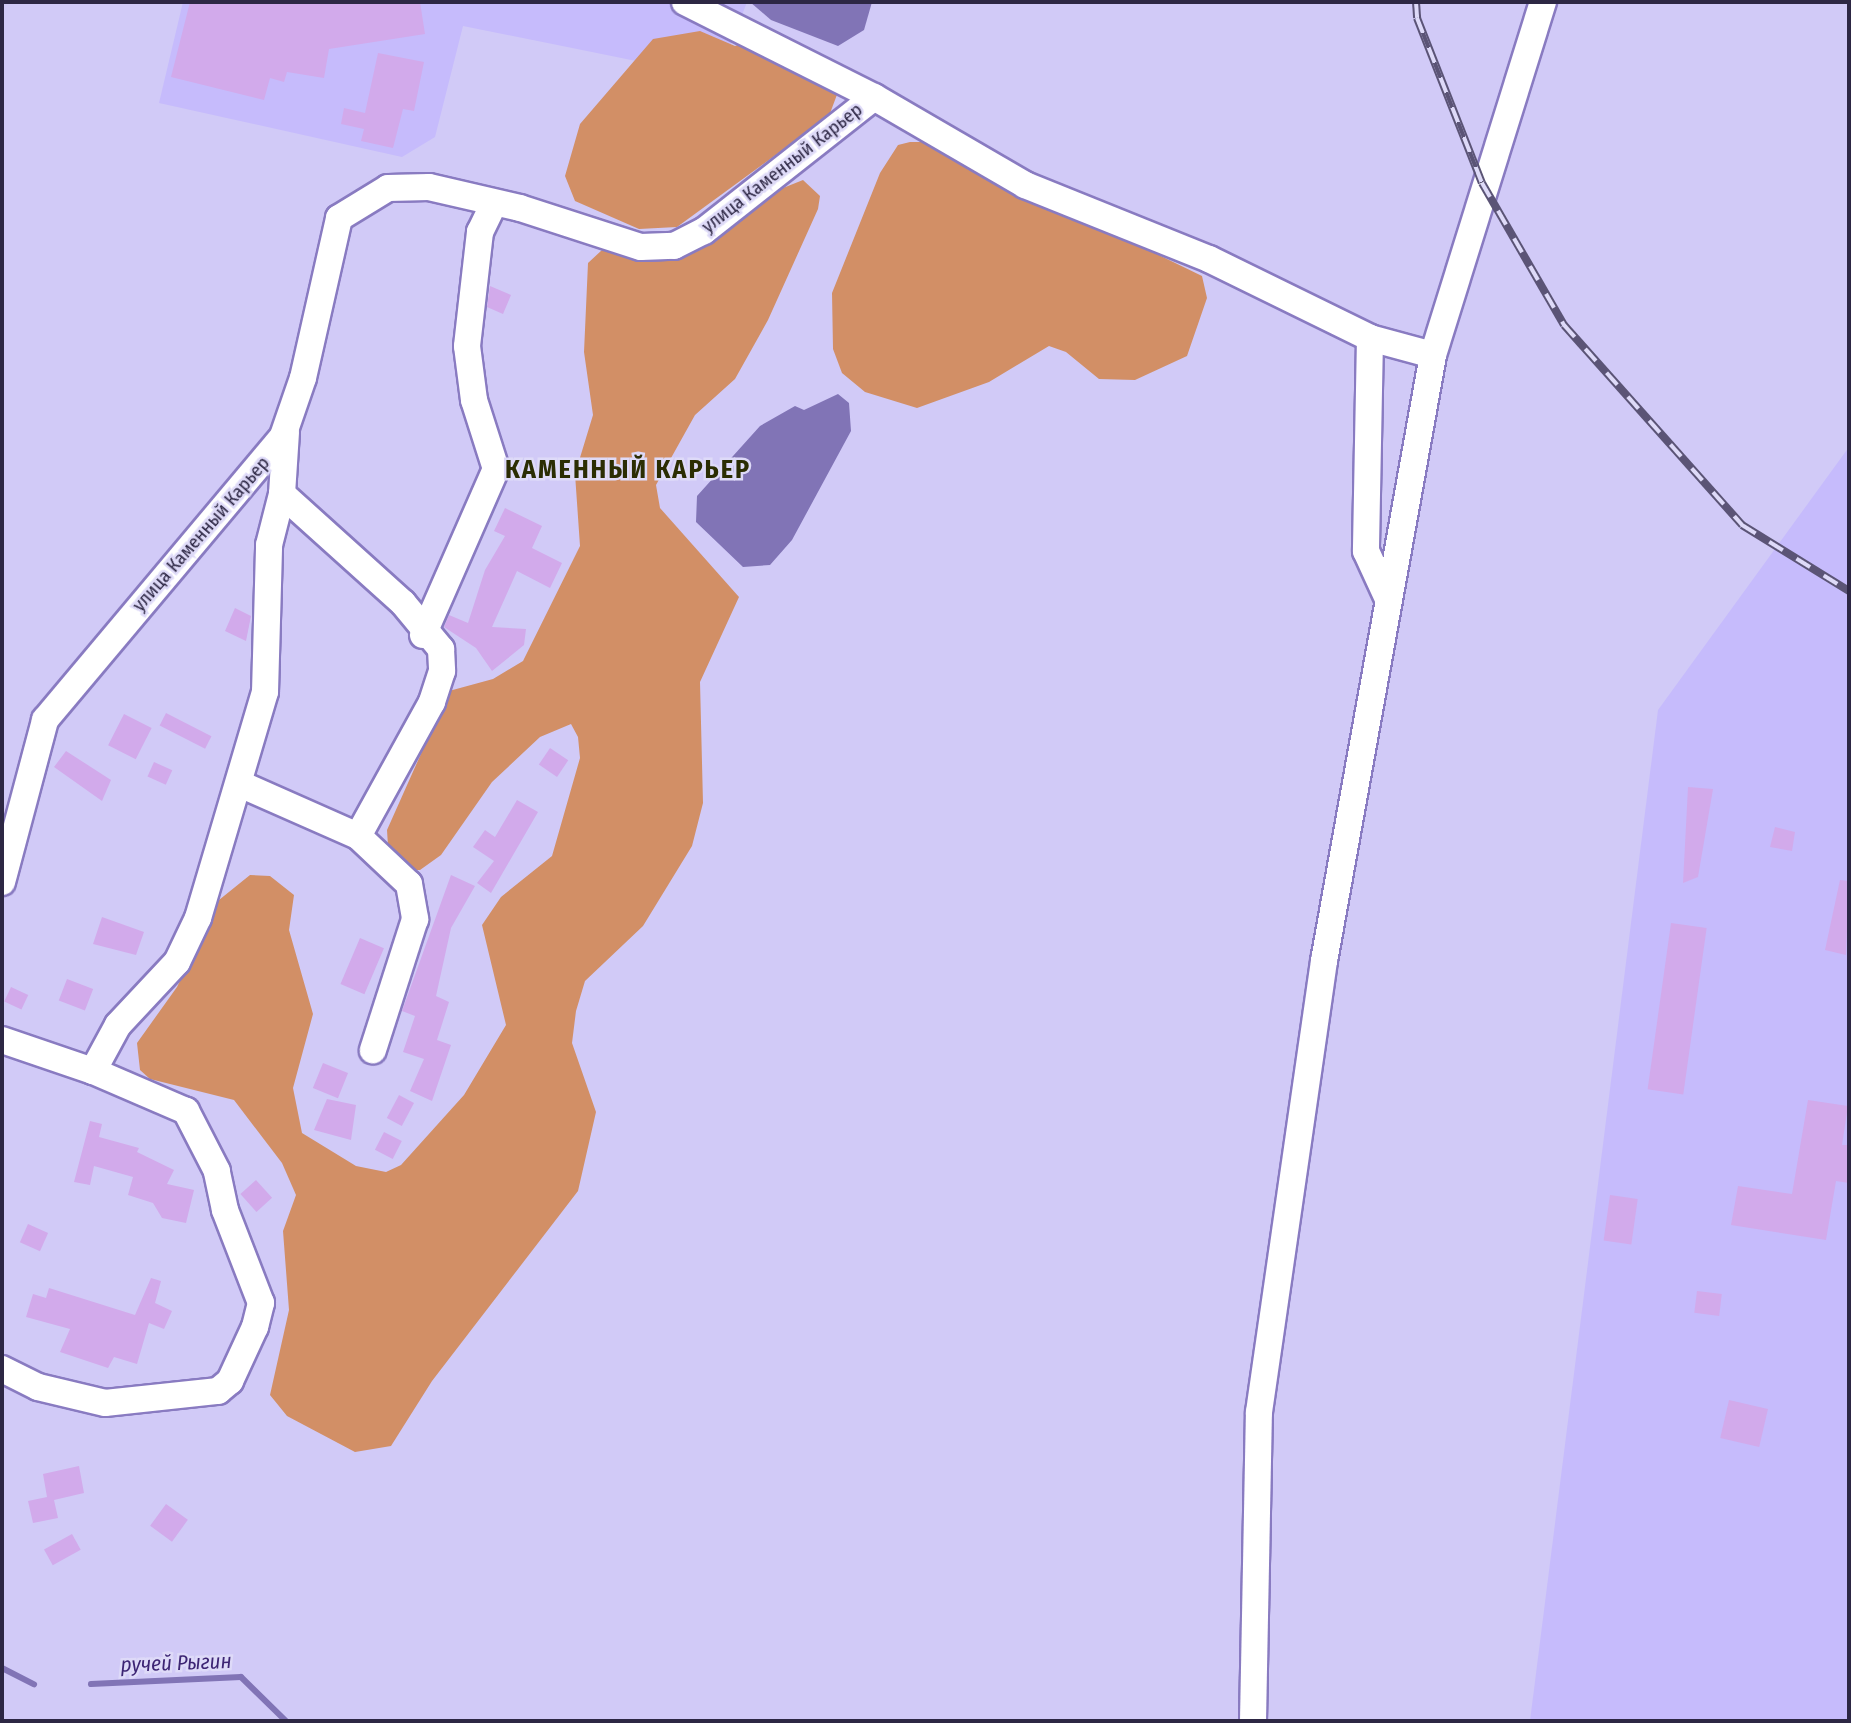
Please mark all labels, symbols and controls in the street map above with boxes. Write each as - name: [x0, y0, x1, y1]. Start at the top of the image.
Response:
- street label: улица Каменный Карьер: [697, 98, 867, 238]
- street label: улица Каменный Карьер: [128, 452, 274, 616]
- district label: КАМЕННЫЙ КАРЬЕР: [507, 454, 749, 486]
- water label: ручей Рыгин: [120, 1648, 232, 1678]

